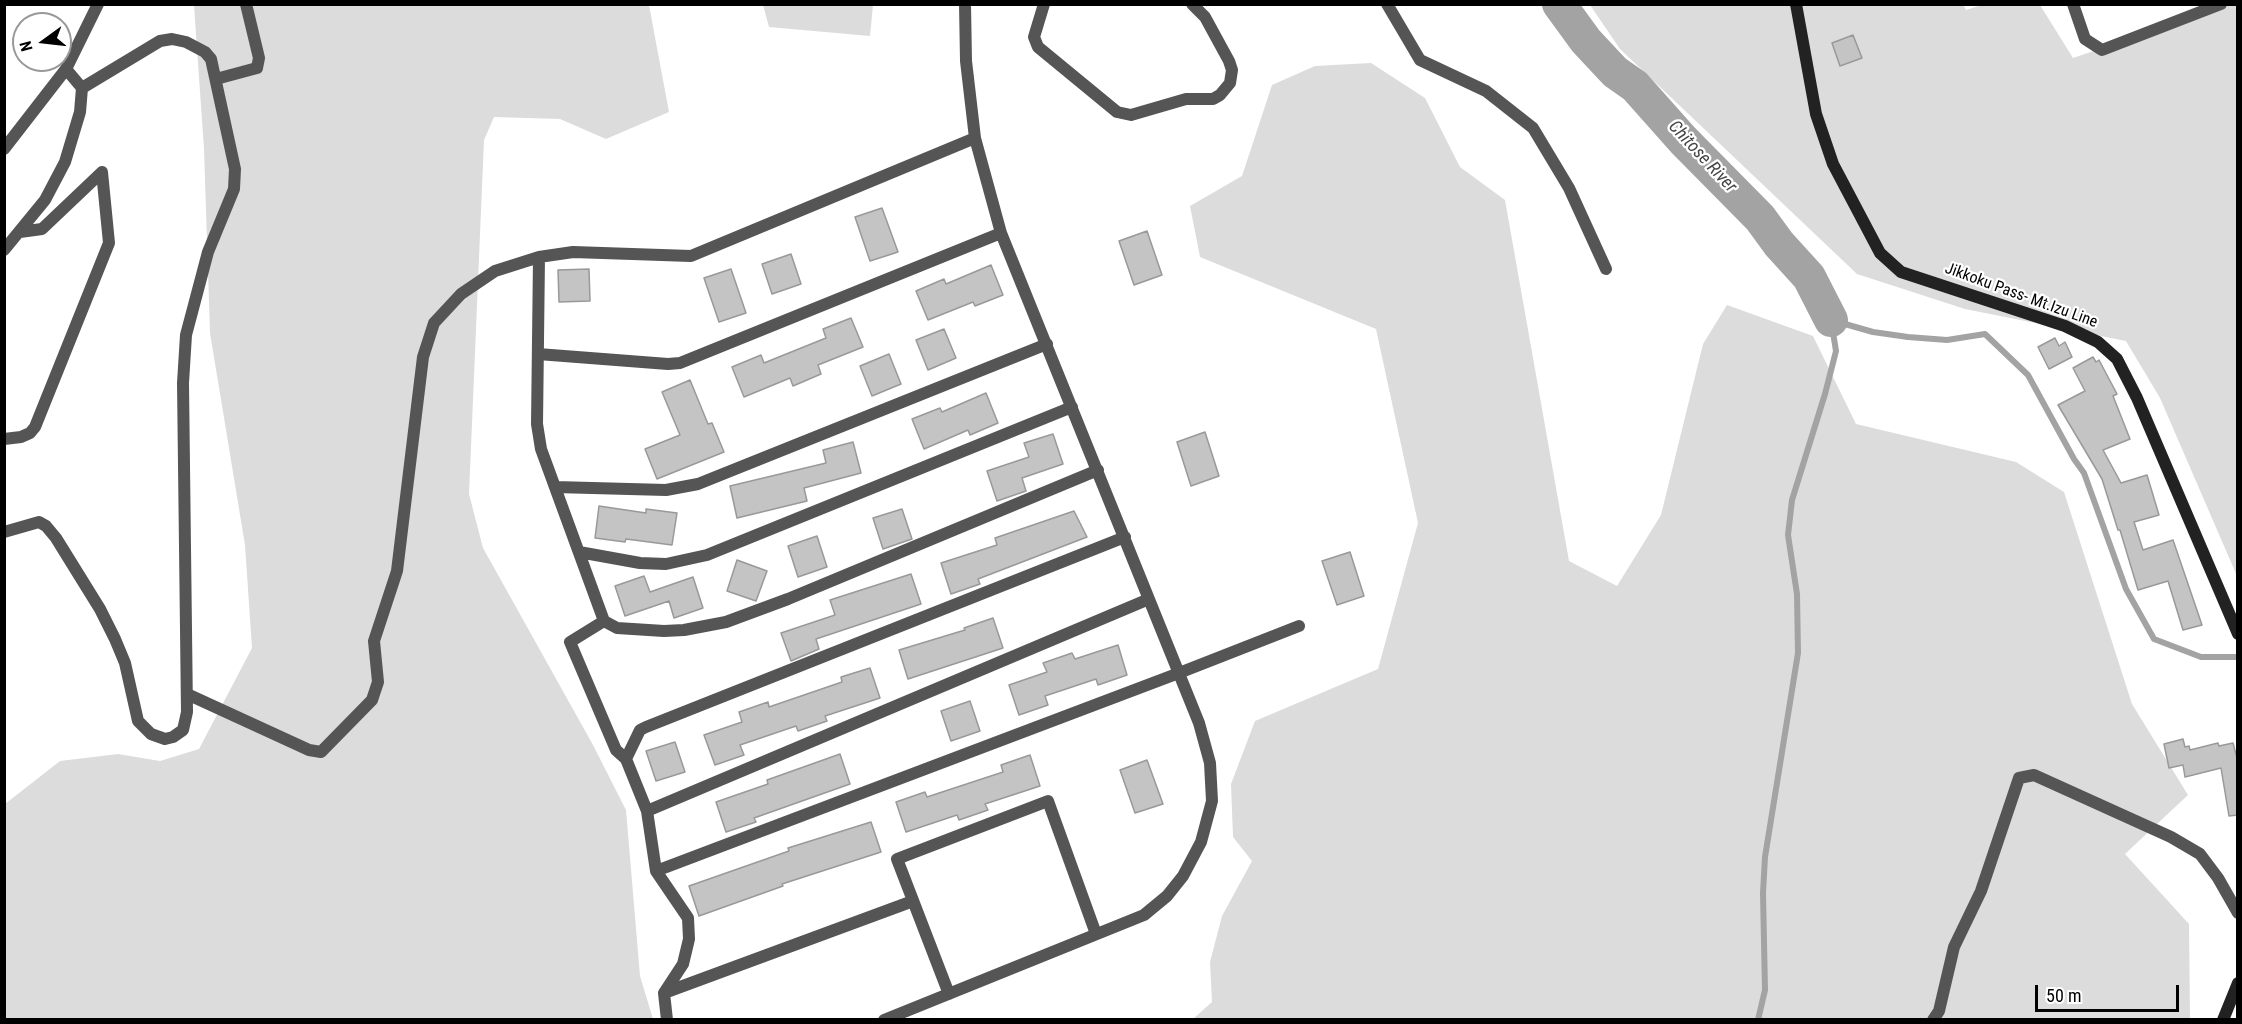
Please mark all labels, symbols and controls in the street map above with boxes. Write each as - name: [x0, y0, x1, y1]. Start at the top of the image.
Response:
- north arrow: [12, 12, 72, 72]
- text: N: [16, 39, 37, 53]
- water label: Chitose River: [1663, 117, 1741, 197]
- street label: Jikkoku Pass- Mt.Izu Line: [1942, 259, 2100, 333]
- scale bar: [2038, 973, 2182, 1011]
- text: 50 m: [2046, 985, 2081, 1006]

